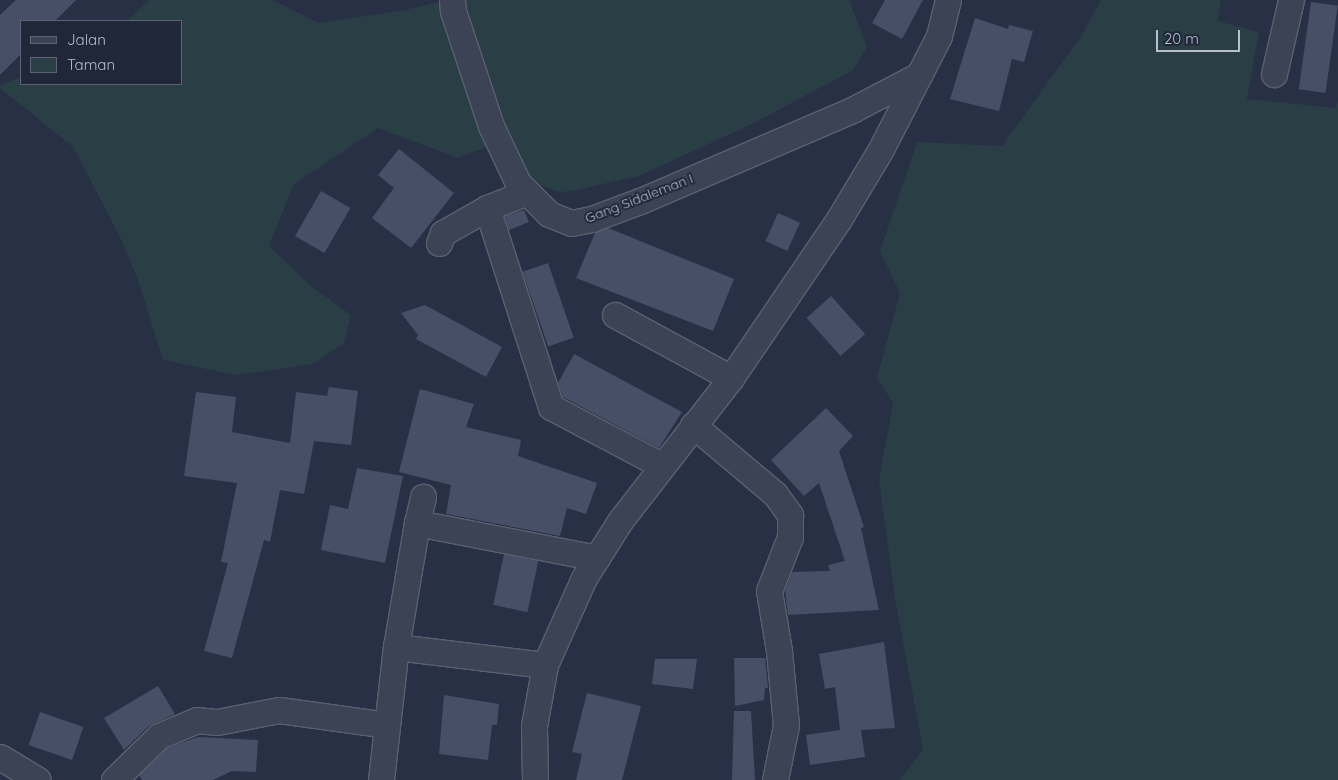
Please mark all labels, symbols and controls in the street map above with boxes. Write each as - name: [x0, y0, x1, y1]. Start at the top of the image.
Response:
- legend: [20, 20, 182, 85]
- scale bar: [1158, 20, 1242, 52]
- text: 20 m: [1164, 29, 1199, 48]
- text: Jalan: [67, 30, 106, 49]
- text: Taman: [67, 55, 115, 74]
- street label: Gang Sidaleman I: [583, 170, 695, 226]

